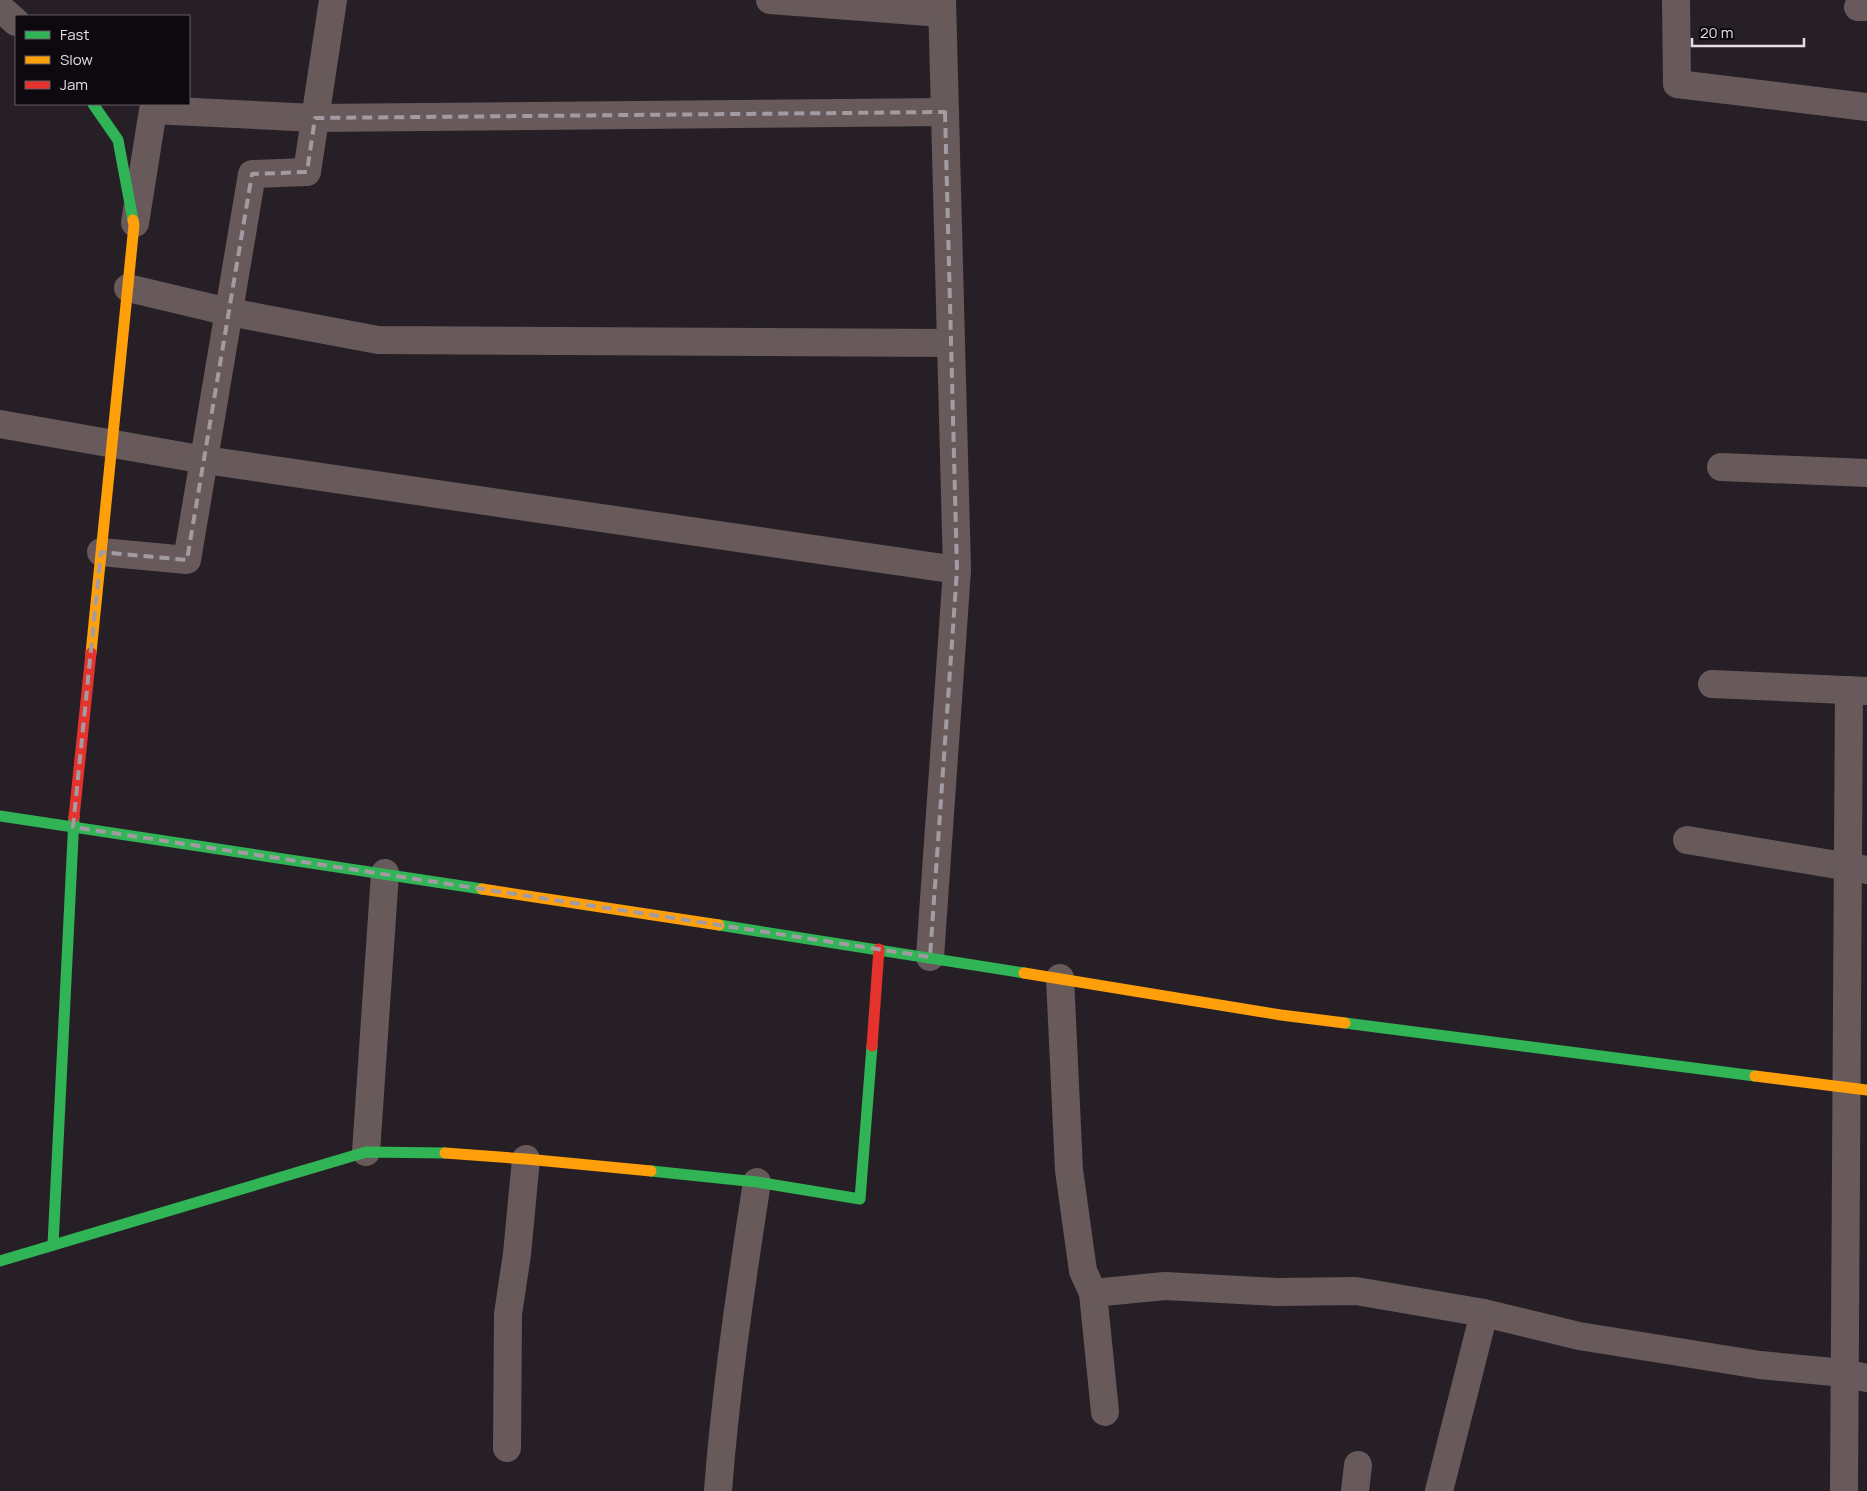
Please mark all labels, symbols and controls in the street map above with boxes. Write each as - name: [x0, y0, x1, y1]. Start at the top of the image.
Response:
- legend: [15, 15, 190, 105]
- scale bar: [1692, 15, 1804, 47]
- text: 20 m: [1700, 22, 1733, 43]
- text: Fast: [60, 24, 89, 45]
- text: Slow: [60, 49, 93, 70]
- text: Jam: [60, 74, 88, 95]

